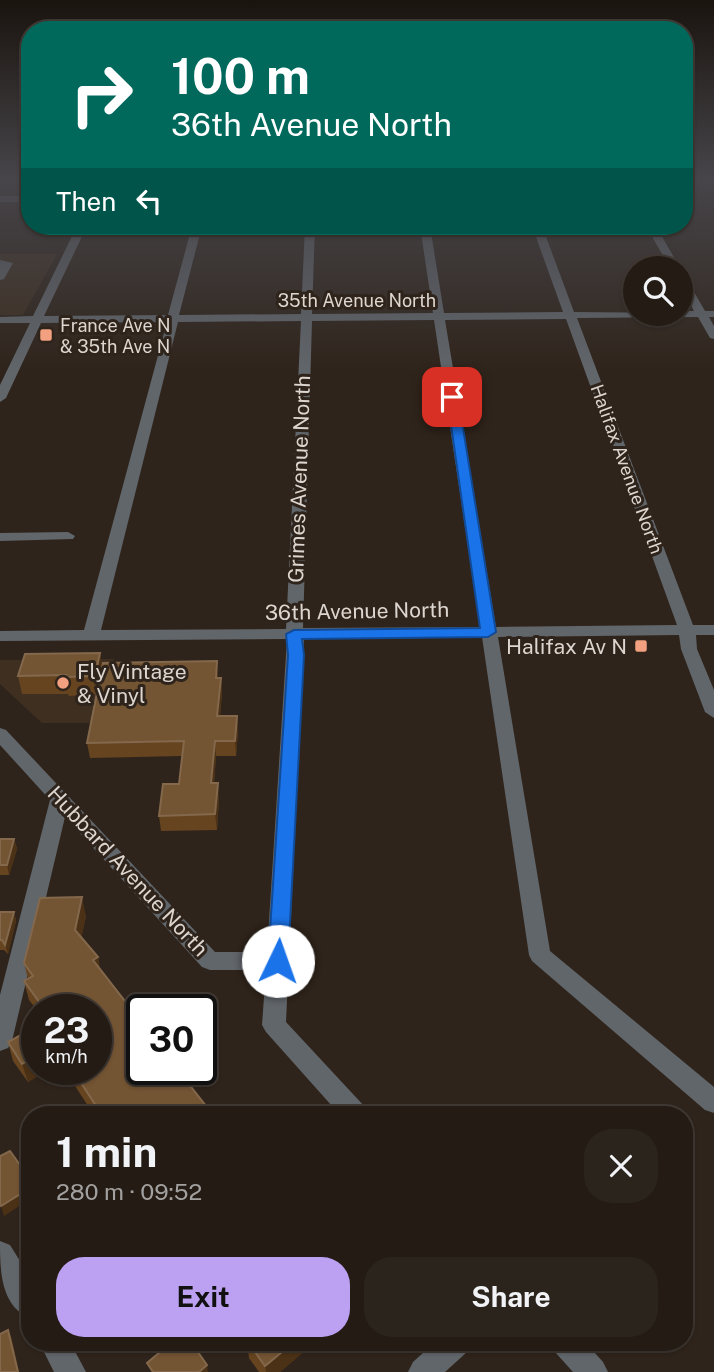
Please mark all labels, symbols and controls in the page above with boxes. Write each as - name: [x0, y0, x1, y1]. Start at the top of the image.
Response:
- text: 100 m: [171, 47, 310, 105]
- icon: right: [56, 49, 147, 140]
- text: 36th Avenue North: [171, 106, 452, 143]
- icon: left: [130, 182, 168, 220]
- text: Then: [56, 186, 116, 217]
- map controls: [623, 256, 693, 326]
- button: search: [623, 256, 693, 326]
- street label: 35th Avenue North: [278, 290, 436, 311]
- place label: France Ave N & 35th Ave N: [60, 315, 171, 357]
- marker: France Ave N & 35th Ave N: [38, 327, 54, 343]
- pin: [422, 367, 482, 427]
- street label: Grimes Avenue North: [283, 375, 315, 583]
- icon: arrive: [433, 378, 471, 416]
- street label: Halifax Avenue North: [587, 381, 667, 557]
- street label: 36th Avenue North: [265, 597, 449, 625]
- place label: Halifax Av N: [506, 634, 627, 659]
- marker: Halifax Av N: [633, 638, 649, 654]
- place label: Fly Vintage & Vinyl: [77, 659, 187, 708]
- marker: Fly Vintage & Vinyl: [55, 675, 71, 691]
- street label: Hubbard Avenue North: [43, 781, 213, 961]
- position arrow: [241, 924, 315, 998]
- speed limit sign: 30: [126, 994, 217, 1085]
- text: 23: [44, 1010, 89, 1051]
- text: km/h: [45, 1046, 88, 1067]
- text: 1 min: [56, 1127, 157, 1176]
- button: close: [584, 1129, 658, 1203]
- text: 280 m · 09:52: [56, 1178, 202, 1205]
- button: Exit: [56, 1257, 350, 1337]
- button: Share: [364, 1257, 658, 1337]

